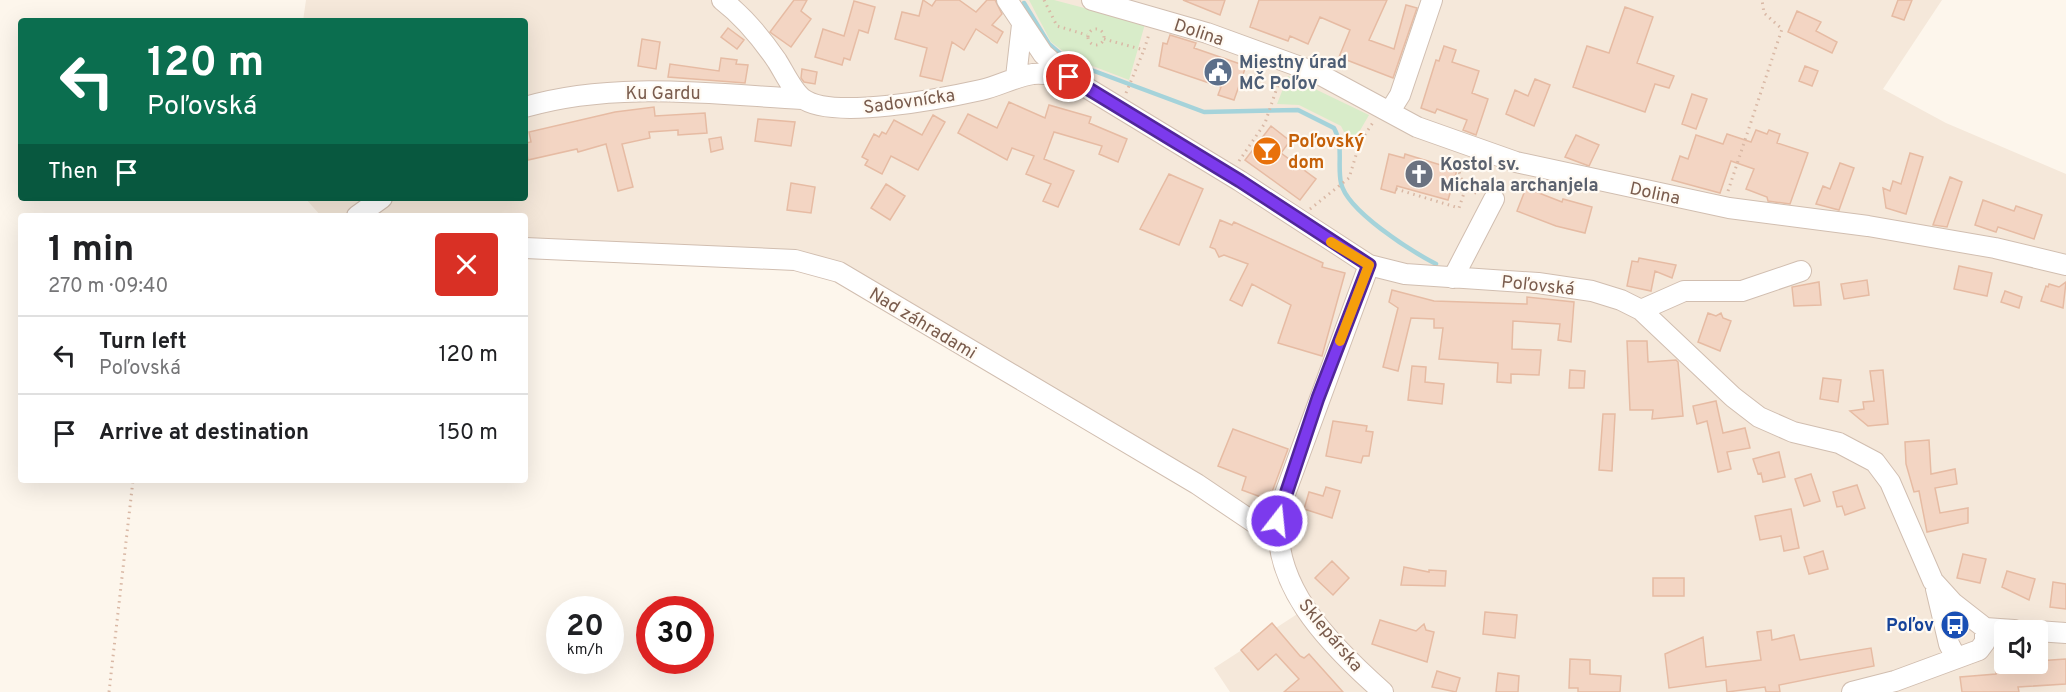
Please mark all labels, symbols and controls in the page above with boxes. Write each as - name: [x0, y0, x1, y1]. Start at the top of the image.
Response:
- street label: Dolina: [1171, 15, 1226, 52]
- text: 120 m: [147, 38, 264, 91]
- icon: left: [48, 42, 126, 120]
- pin: [1043, 51, 1094, 102]
- place label: Miestny úrad MČ Poľov: [1239, 52, 1347, 96]
- public building icon: Miestny úrad MČ Poľov: [1202, 56, 1234, 88]
- icon: arrive: [1052, 60, 1085, 93]
- street label: Ku Gardu: [625, 83, 701, 106]
- street label: Sadovnícka: [862, 85, 957, 120]
- text: Poľovská: [147, 90, 257, 124]
- place label: Poľovský dom: [1288, 131, 1365, 175]
- bar icon: Poľovský dom: [1251, 135, 1283, 167]
- place label: Kostol sv. Michala archanjela: [1440, 154, 1599, 198]
- icon: arrive: [110, 156, 143, 189]
- church icon: Kostol sv. Michala archanjela: [1403, 158, 1435, 190]
- text: Then: [48, 159, 98, 186]
- street label: Dolina: [1627, 178, 1682, 211]
- text: 1 min: [48, 228, 134, 274]
- button: close: [435, 233, 498, 296]
- street label: Poľovská: [1500, 271, 1576, 302]
- text: 270 m · 09:40: [48, 274, 168, 300]
- street label: Nad záhradami: [864, 283, 980, 365]
- text: Turn left: [99, 329, 187, 356]
- icon: left: [48, 339, 81, 372]
- text: 120 m: [438, 342, 498, 369]
- text: Poľovská: [99, 356, 181, 382]
- icon: arrive: [48, 417, 81, 450]
- text: Arrive at destination: [99, 420, 309, 447]
- text: 150 m: [438, 420, 498, 447]
- position arrow: [1245, 489, 1309, 553]
- street label: Sklepárska: [1293, 595, 1367, 677]
- speed limit sign: 30: [636, 596, 714, 674]
- text: 20: [566, 609, 604, 646]
- bus stop icon: Poľov: [1939, 609, 1971, 641]
- place label: Poľov: [1886, 615, 1934, 638]
- map controls: [1994, 620, 2048, 674]
- button: sound: [1994, 620, 2048, 674]
- text: km/h: [567, 641, 603, 660]

